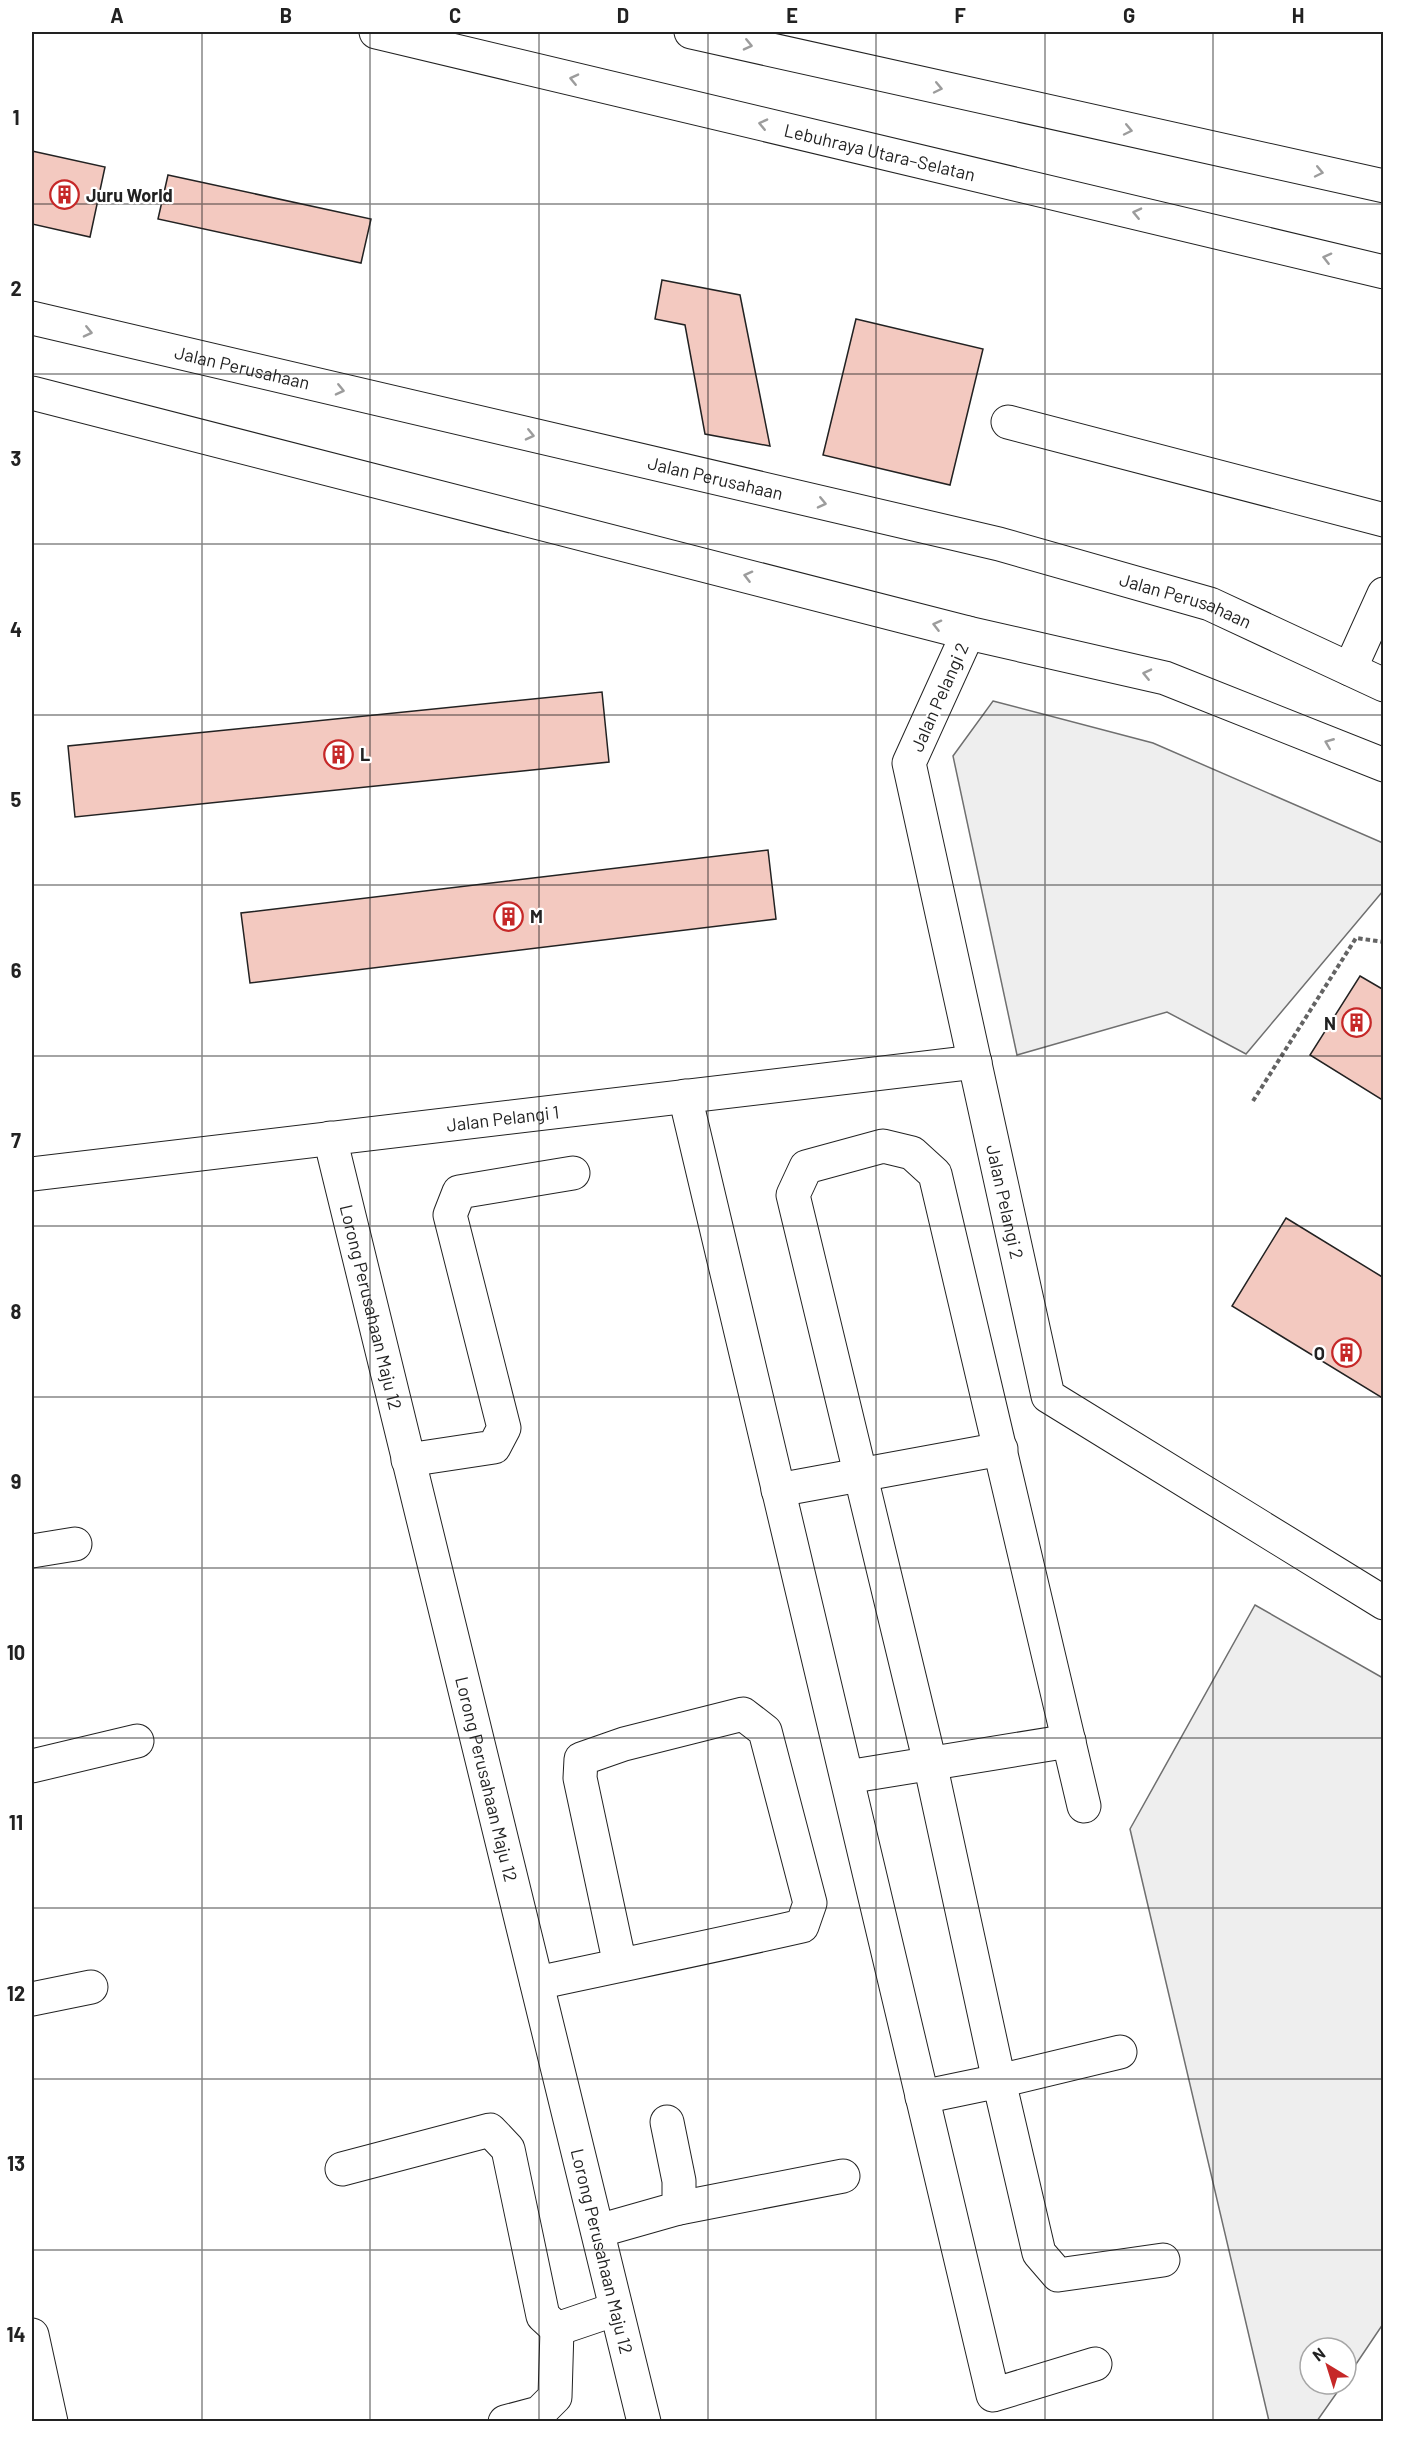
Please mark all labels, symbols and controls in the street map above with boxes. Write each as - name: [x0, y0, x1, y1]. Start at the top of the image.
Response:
- text: A: [110, 3, 124, 27]
- text: B: [280, 3, 292, 27]
- text: C: [449, 3, 461, 27]
- text: D: [617, 3, 629, 27]
- text: E: [786, 3, 798, 27]
- text: F: [954, 3, 966, 27]
- text: G: [1123, 3, 1135, 27]
- text: H: [1292, 3, 1304, 27]
- one-way arrow: [743, 38, 753, 51]
- one-way arrow: [569, 73, 579, 86]
- one-way arrow: [933, 80, 943, 93]
- text: 1: [12, 105, 20, 129]
- one-way arrow: [759, 118, 769, 131]
- street label: Lebuhraya Utara–Selatan: [782, 119, 978, 185]
- one-way arrow: [1123, 122, 1133, 135]
- one-way arrow: [1314, 164, 1324, 177]
- building icon: Juru World: [49, 179, 81, 211]
- place label: Juru World: [86, 184, 173, 206]
- one-way arrow: [1132, 207, 1142, 220]
- one-way arrow: [1322, 253, 1332, 266]
- text: 2: [10, 276, 22, 300]
- one-way arrow: [83, 324, 93, 337]
- street label: Jalan Perusahaan: [173, 341, 312, 394]
- one-way arrow: [334, 383, 344, 396]
- one-way arrow: [524, 427, 534, 440]
- text: 3: [11, 446, 21, 470]
- street label: Jalan Perusahaan: [646, 451, 785, 504]
- one-way arrow: [817, 496, 827, 509]
- street label: Jalan Perusahaan: [1117, 568, 1255, 633]
- one-way arrow: [743, 571, 753, 584]
- text: 4: [10, 617, 22, 641]
- one-way arrow: [932, 619, 942, 632]
- street label: Jalan Pelangi 2: [905, 639, 973, 755]
- one-way arrow: [1142, 668, 1152, 681]
- building icon: L: [323, 738, 355, 770]
- one-way arrow: [1324, 738, 1335, 750]
- place label: L: [360, 743, 370, 765]
- text: 5: [11, 787, 22, 811]
- building icon: M: [493, 900, 525, 932]
- place label: M: [530, 905, 543, 927]
- text: 6: [11, 958, 22, 982]
- building icon: N: [1341, 1007, 1373, 1039]
- place label: N: [1324, 1012, 1336, 1034]
- street label: Jalan Pelangi 1: [445, 1100, 560, 1136]
- text: 7: [11, 1128, 21, 1152]
- street label: Jalan Pelangi 2: [982, 1142, 1029, 1261]
- street label: Lorong Perusahaan Maju 12: [336, 1202, 407, 1412]
- text: 8: [11, 1299, 22, 1323]
- building icon: O: [1330, 1337, 1362, 1369]
- place label: O: [1314, 1342, 1325, 1364]
- text: 9: [11, 1469, 21, 1493]
- text: 10: [7, 1640, 25, 1664]
- street label: Lorong Perusahaan Maju 12: [451, 1674, 522, 1884]
- text: 11: [9, 1810, 23, 1834]
- text: 12: [7, 1981, 25, 2005]
- street label: Lorong Perusahaan Maju 12: [567, 2146, 638, 2356]
- text: 13: [7, 2151, 25, 2175]
- text: 14: [6, 2322, 26, 2346]
- north arrow: [1298, 2336, 1358, 2396]
- text: N: [1308, 2343, 1328, 2365]

